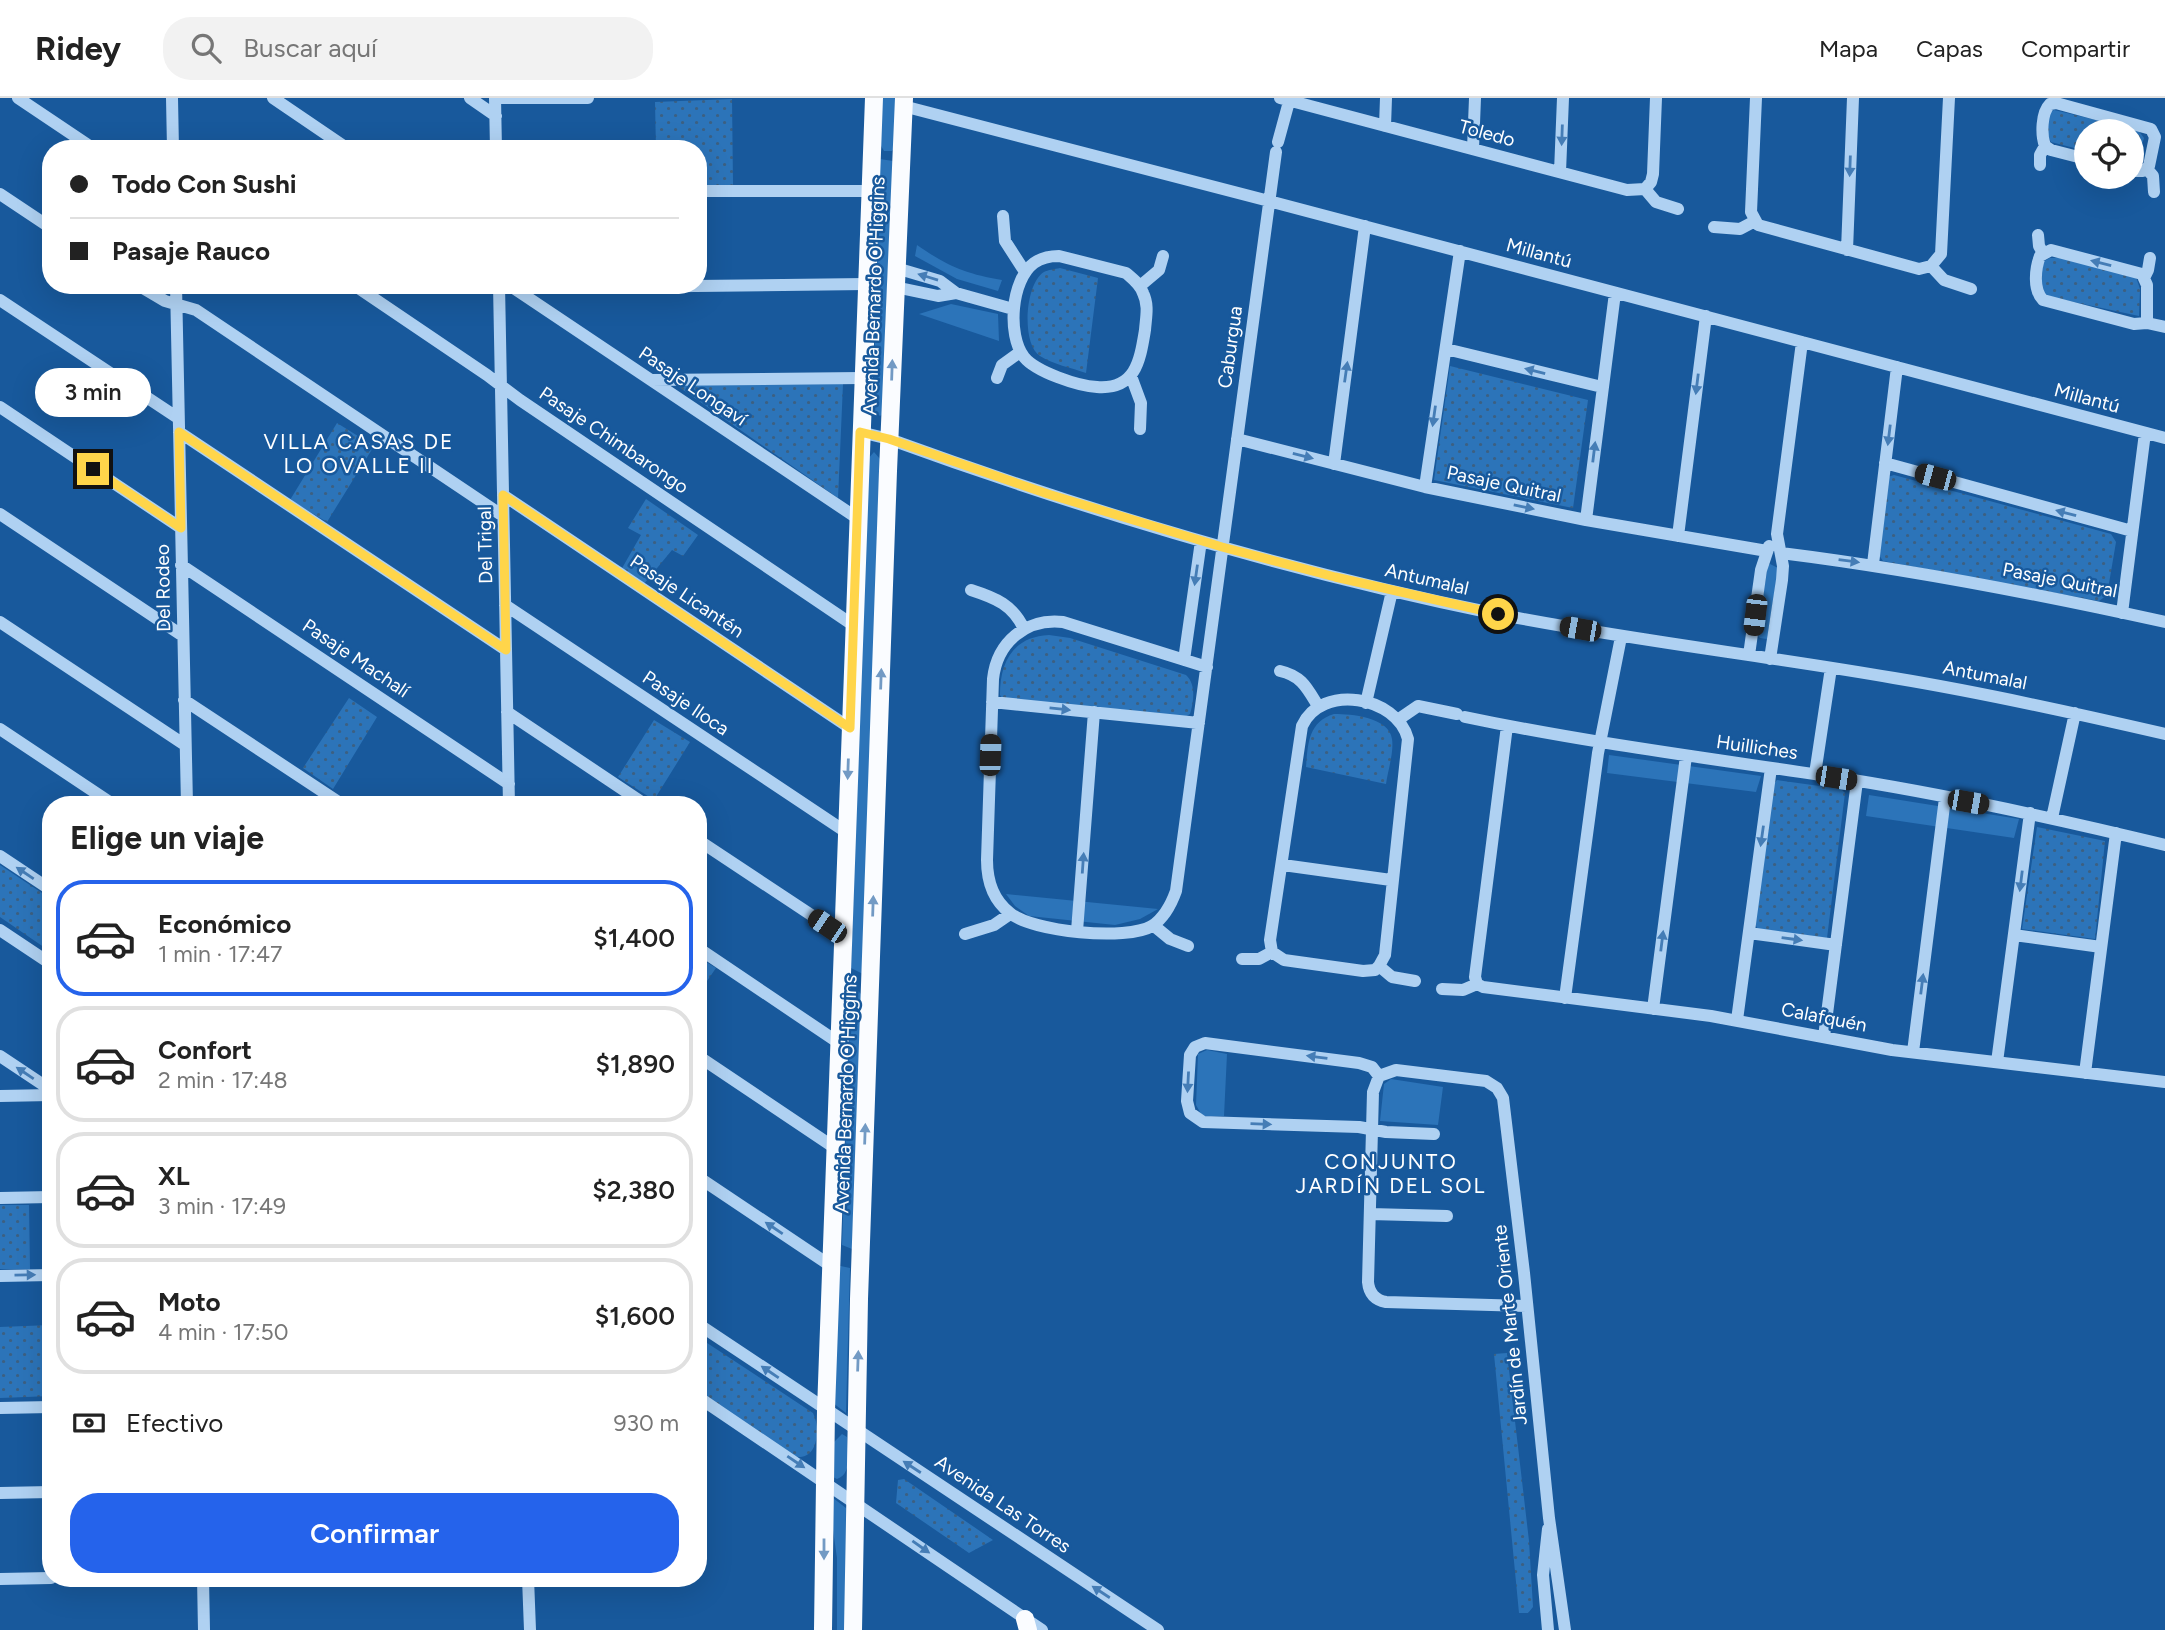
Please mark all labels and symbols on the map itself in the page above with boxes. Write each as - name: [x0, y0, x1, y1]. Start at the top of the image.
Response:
- street label: Toledo: [1456, 115, 1518, 151]
- one-way arrow: [1556, 124, 1567, 146]
- one-way arrow: [1845, 155, 1856, 177]
- street label: Avenida Bernardo O'Higgins: [858, 176, 890, 416]
- street label: Millantú: [1504, 233, 1574, 273]
- one-way arrow: [2090, 257, 2112, 268]
- one-way arrow: [917, 272, 938, 282]
- street label: Caburgua: [1213, 304, 1247, 390]
- street label: Pasaje Longaví: [634, 341, 753, 432]
- one-way arrow: [886, 359, 897, 381]
- one-way arrow: [1341, 361, 1352, 383]
- one-way arrow: [1524, 365, 1546, 376]
- callout: 3 min: [35, 368, 151, 416]
- one-way arrow: [1692, 373, 1703, 395]
- street label: Millantú: [2052, 378, 2122, 418]
- street label: Pasaje Chimbarongo: [535, 381, 693, 499]
- one-way arrow: [1429, 405, 1440, 427]
- one-way arrow: [1883, 424, 1894, 446]
- district label: VILLA CASAS DE LO OVALLE II: [264, 429, 454, 478]
- one-way arrow: [1588, 441, 1599, 463]
- one-way arrow: [1292, 451, 1314, 462]
- route end: [77, 453, 109, 485]
- street label: Pasaje Quitral: [1445, 461, 1563, 507]
- car: [1912, 461, 1959, 493]
- one-way arrow: [1513, 502, 1535, 513]
- street label: Del Trigal: [473, 506, 497, 584]
- one-way arrow: [2055, 507, 2077, 518]
- street label: Del Rodeo: [151, 544, 175, 632]
- street label: Pasaje Licantén: [626, 549, 748, 643]
- one-way arrow: [1838, 556, 1860, 567]
- street label: Antumalal: [1383, 558, 1471, 600]
- street label: Pasaje Quitral: [2001, 558, 2119, 602]
- one-way arrow: [1190, 564, 1201, 586]
- car: [1743, 593, 1768, 637]
- route start: [1482, 598, 1514, 630]
- street label: Pasaje Machalí: [298, 614, 415, 703]
- car: [1558, 615, 1603, 643]
- street label: Antumalal: [1941, 656, 2029, 694]
- street label: Pasaje Iloca: [638, 666, 734, 740]
- one-way arrow: [875, 668, 886, 690]
- one-way arrow: [1049, 704, 1071, 715]
- street label: Huilliches: [1715, 730, 1799, 764]
- car: [979, 734, 1002, 776]
- one-way arrow: [843, 759, 854, 781]
- car: [1814, 764, 1859, 792]
- car: [1946, 788, 1991, 816]
- one-way arrow: [1756, 825, 1767, 847]
- one-way arrow: [1078, 851, 1089, 873]
- one-way arrow: [16, 867, 35, 880]
- one-way arrow: [2015, 870, 2026, 892]
- one-way arrow: [867, 895, 878, 917]
- car: [804, 906, 851, 946]
- one-way arrow: [1657, 930, 1668, 952]
- one-way arrow: [1781, 934, 1803, 945]
- one-way arrow: [1916, 973, 1927, 995]
- street label: Avenida Bernardo O'Higgins: [830, 974, 862, 1214]
- street label: Calafquén: [1779, 997, 1869, 1037]
- one-way arrow: [1306, 1052, 1328, 1063]
- one-way arrow: [16, 1067, 35, 1080]
- one-way arrow: [1182, 1072, 1193, 1094]
- one-way arrow: [1250, 1119, 1272, 1130]
- one-way arrow: [860, 1123, 871, 1145]
- district label: CONJUNTO JARDÍN DEL SOL: [1296, 1149, 1486, 1198]
- one-way arrow: [765, 1222, 784, 1235]
- street label: Jardín de Marte Oriente: [1488, 1224, 1532, 1426]
- one-way arrow: [15, 1270, 37, 1281]
- one-way arrow: [852, 1350, 863, 1372]
- one-way arrow: [760, 1366, 779, 1379]
- street label: Avenida Las Torres: [931, 1450, 1075, 1558]
- one-way arrow: [787, 1455, 805, 1469]
- one-way arrow: [902, 1460, 922, 1473]
- one-way arrow: [818, 1539, 830, 1561]
- one-way arrow: [912, 1540, 931, 1553]
- one-way arrow: [1092, 1586, 1111, 1599]

